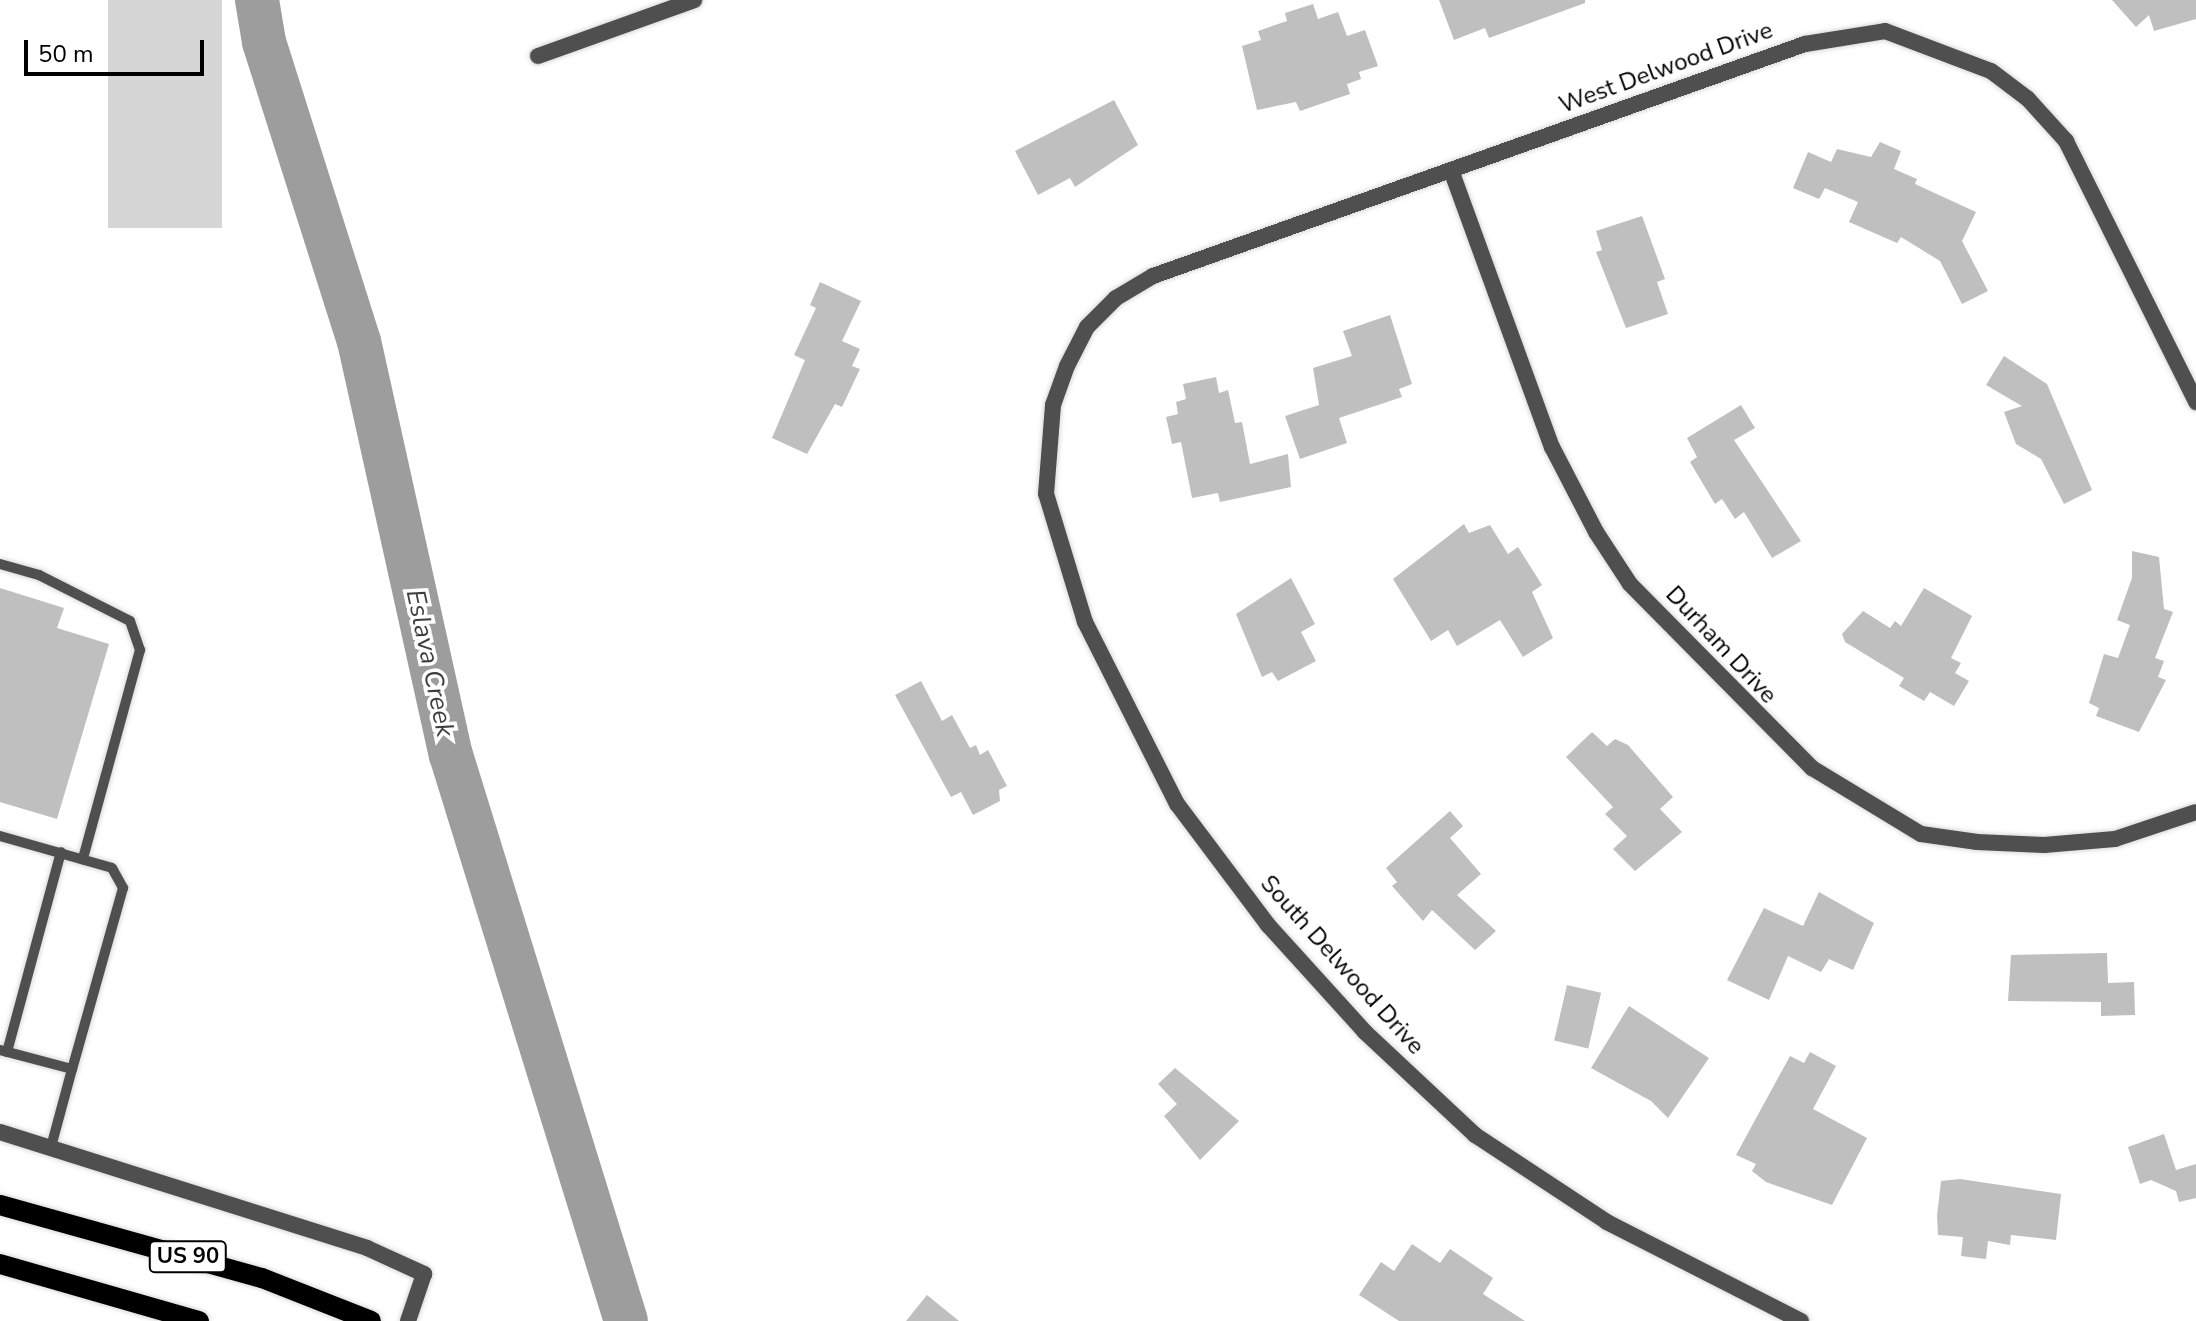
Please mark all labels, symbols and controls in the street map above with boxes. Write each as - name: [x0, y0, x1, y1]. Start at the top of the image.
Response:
- street label: West Delwood Drive: [1555, 16, 1777, 120]
- scale bar: [28, 24, 208, 74]
- text: 50 m: [38, 38, 94, 70]
- street label: Durham Drive: [1659, 580, 1783, 710]
- water label: Eslava Creek: [399, 587, 461, 739]
- street label: South Delwood Drive: [1254, 870, 1430, 1060]
- road number: US 90: [148, 1239, 228, 1275]

